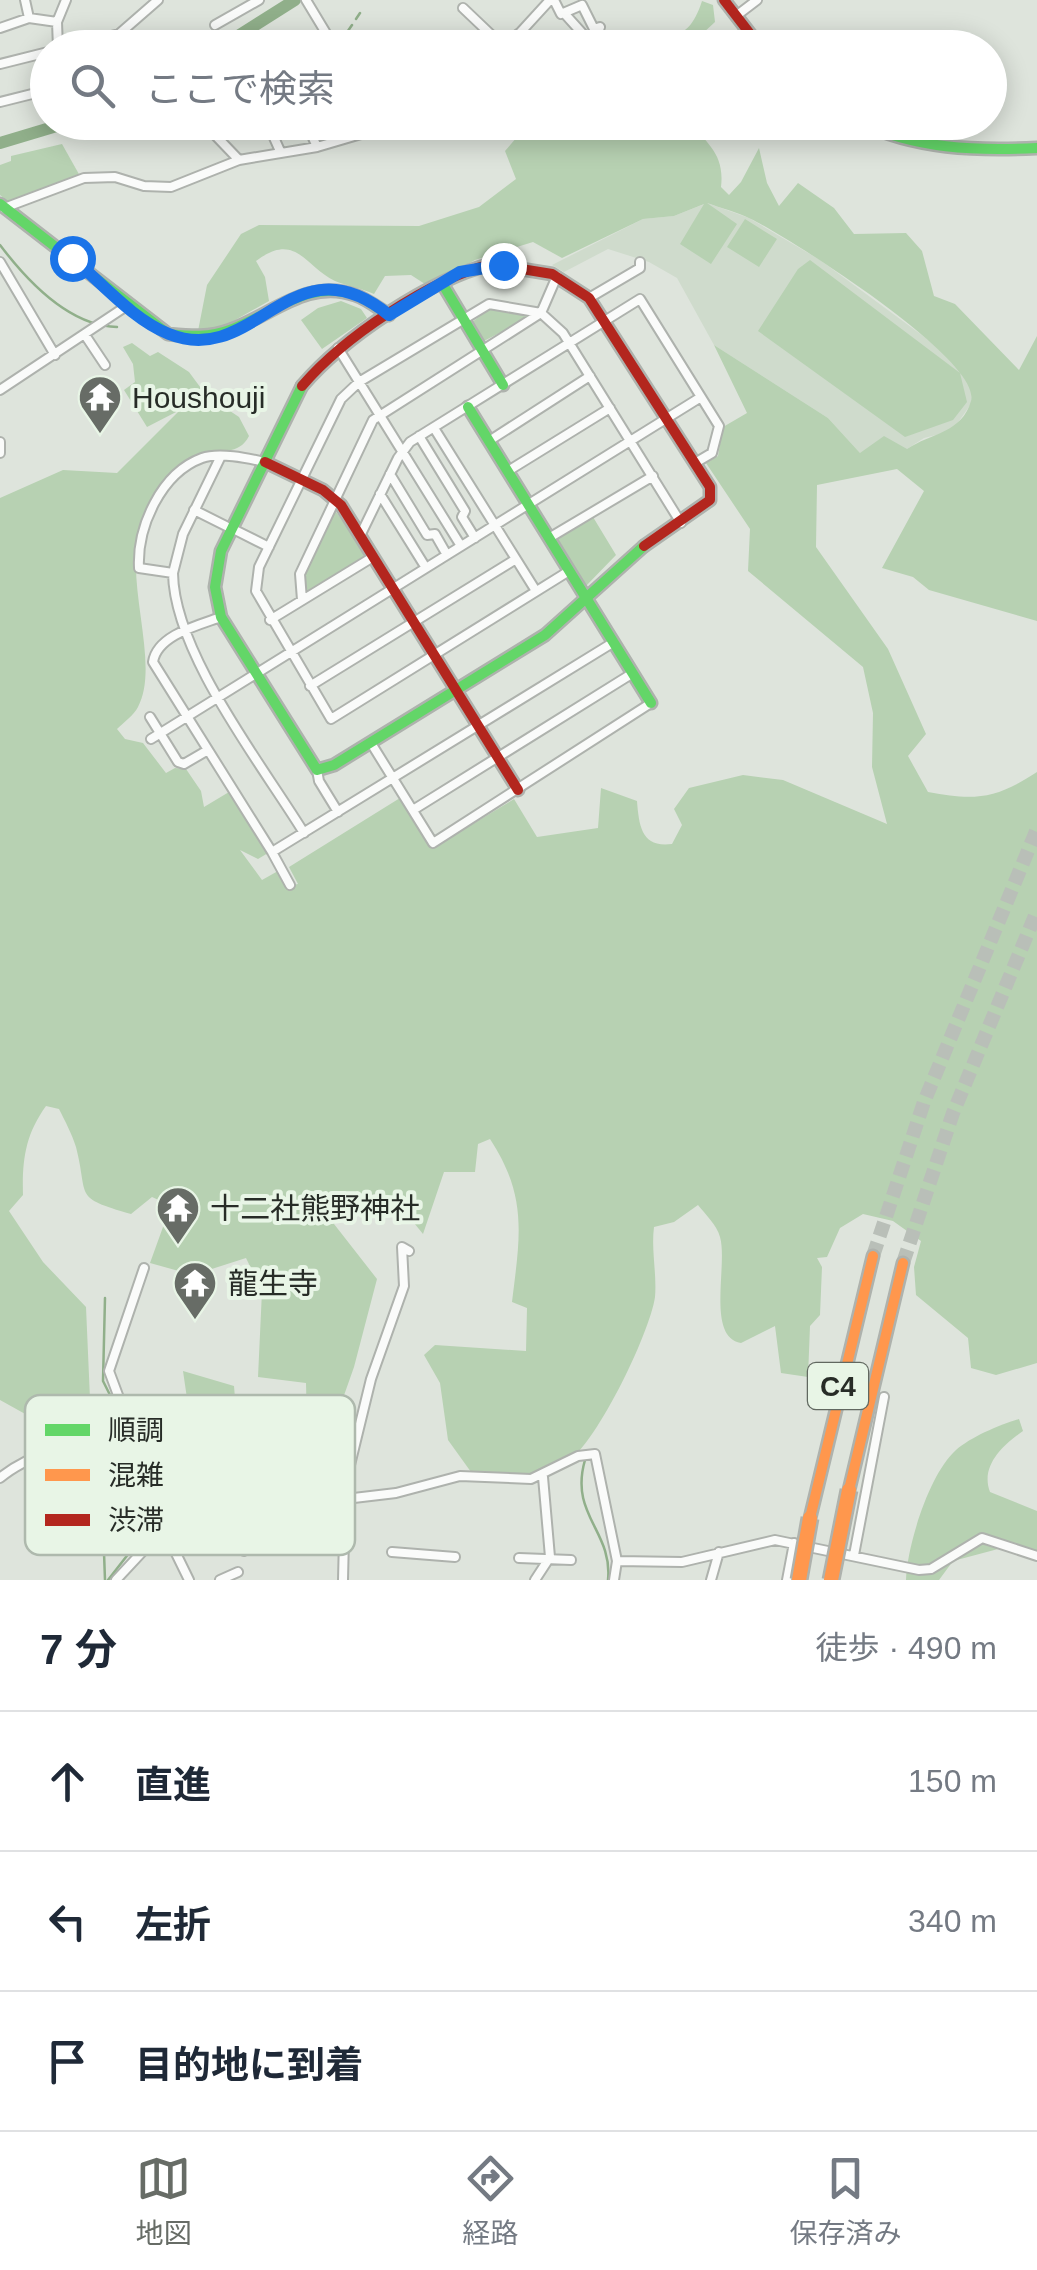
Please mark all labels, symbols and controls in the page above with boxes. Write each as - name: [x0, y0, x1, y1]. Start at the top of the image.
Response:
- search box: [30, 30, 1007, 140]
- icon: search: [65, 58, 120, 113]
- text: ここで検索: [145, 68, 335, 110]
- route start: [50, 236, 96, 282]
- route end: [481, 243, 527, 289]
- temple icon: Houshouji: [77, 374, 123, 435]
- place label: Houshouji: [132, 381, 265, 414]
- temple icon: 十二社熊野神社: [155, 1185, 201, 1246]
- place label: 十二社熊野神社: [210, 1192, 420, 1225]
- temple icon: 龍生寺: [172, 1260, 218, 1321]
- place label: 龍生寺: [228, 1267, 318, 1300]
- road number: C4: [808, 1363, 868, 1409]
- legend: [25, 1395, 355, 1555]
- text: 順調: [108, 1415, 164, 1446]
- text: 混雑: [108, 1460, 164, 1491]
- text: 渋滞: [108, 1505, 164, 1536]
- text: 7 分: [40, 1626, 117, 1673]
- text: 徒歩 · 490 m: [816, 1630, 997, 1666]
- icon: ahead: [40, 1754, 95, 1809]
- text: 150 m: [908, 1763, 997, 1799]
- text: 直進: [135, 1764, 211, 1806]
- icon: left: [40, 1894, 95, 1949]
- text: 340 m: [908, 1903, 997, 1939]
- text: 左折: [135, 1904, 211, 1946]
- icon: arrive: [40, 2034, 95, 2089]
- text: 目的地に到着: [135, 2044, 363, 2086]
- tab: 地図: [135, 2151, 192, 2251]
- tab: 経路: [462, 2151, 519, 2251]
- tab: 保存済み: [789, 2151, 902, 2251]

